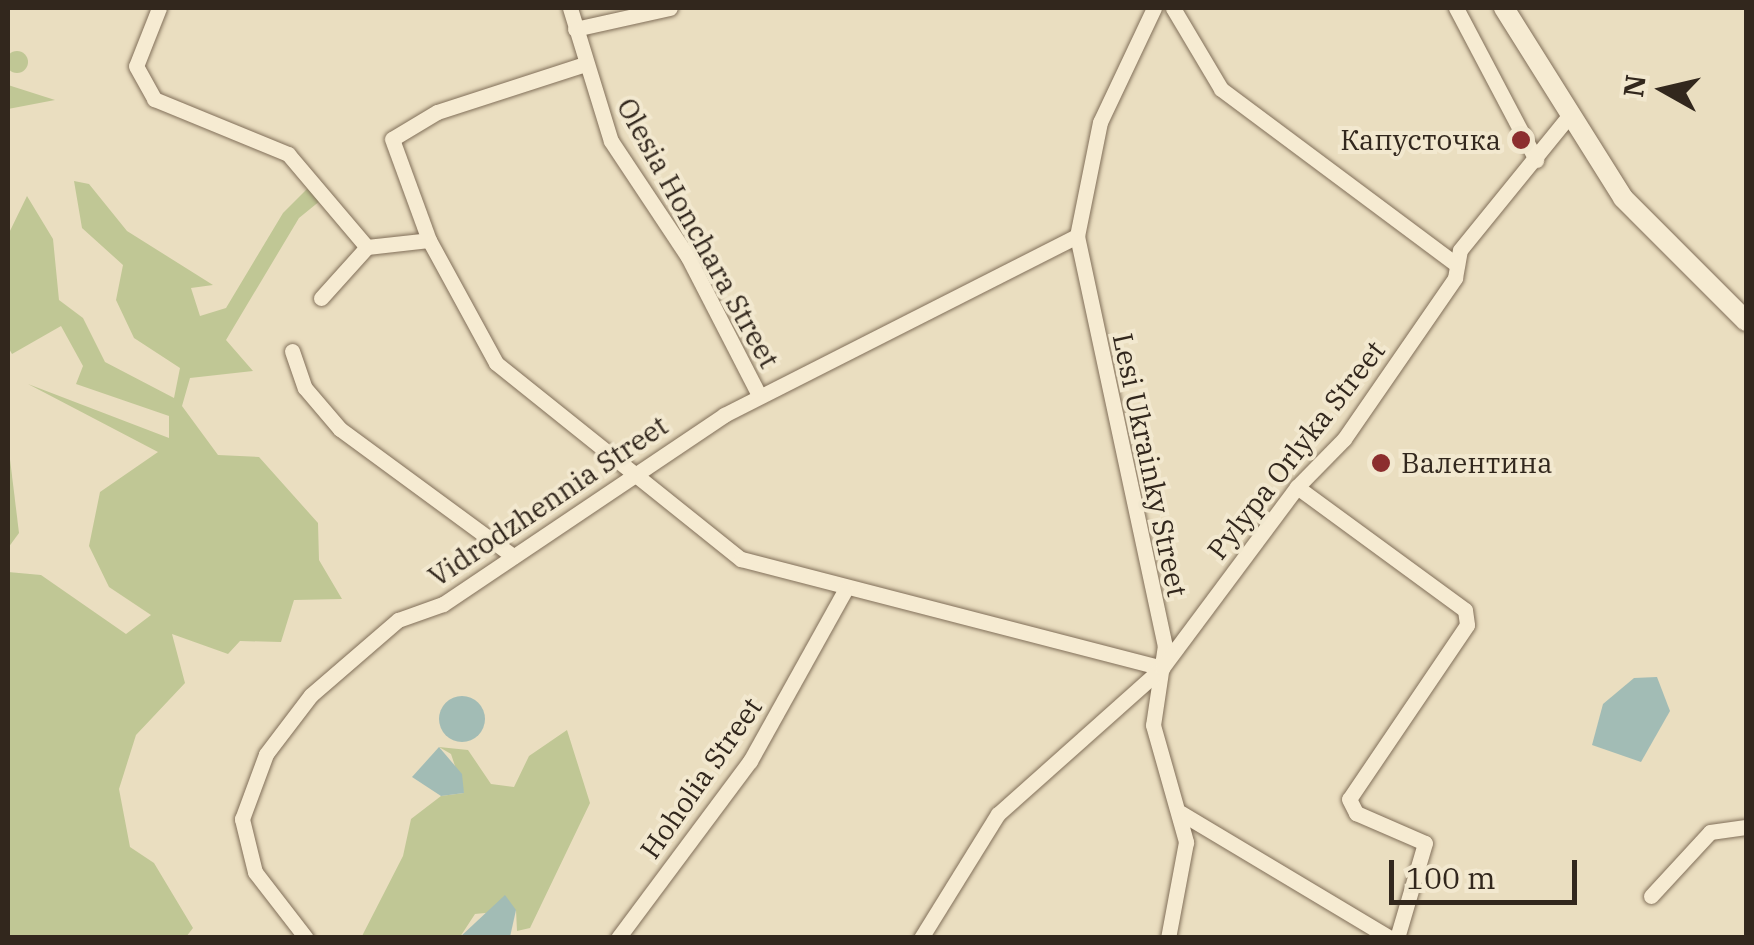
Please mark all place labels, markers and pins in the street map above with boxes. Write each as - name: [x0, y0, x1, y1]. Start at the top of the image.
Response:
- place label: Капусточка: [1340, 123, 1501, 157]
- marker: Капусточка: [1510, 129, 1532, 151]
- place label: Валентина: [1401, 446, 1553, 480]
- marker: Валентина: [1370, 452, 1392, 474]

